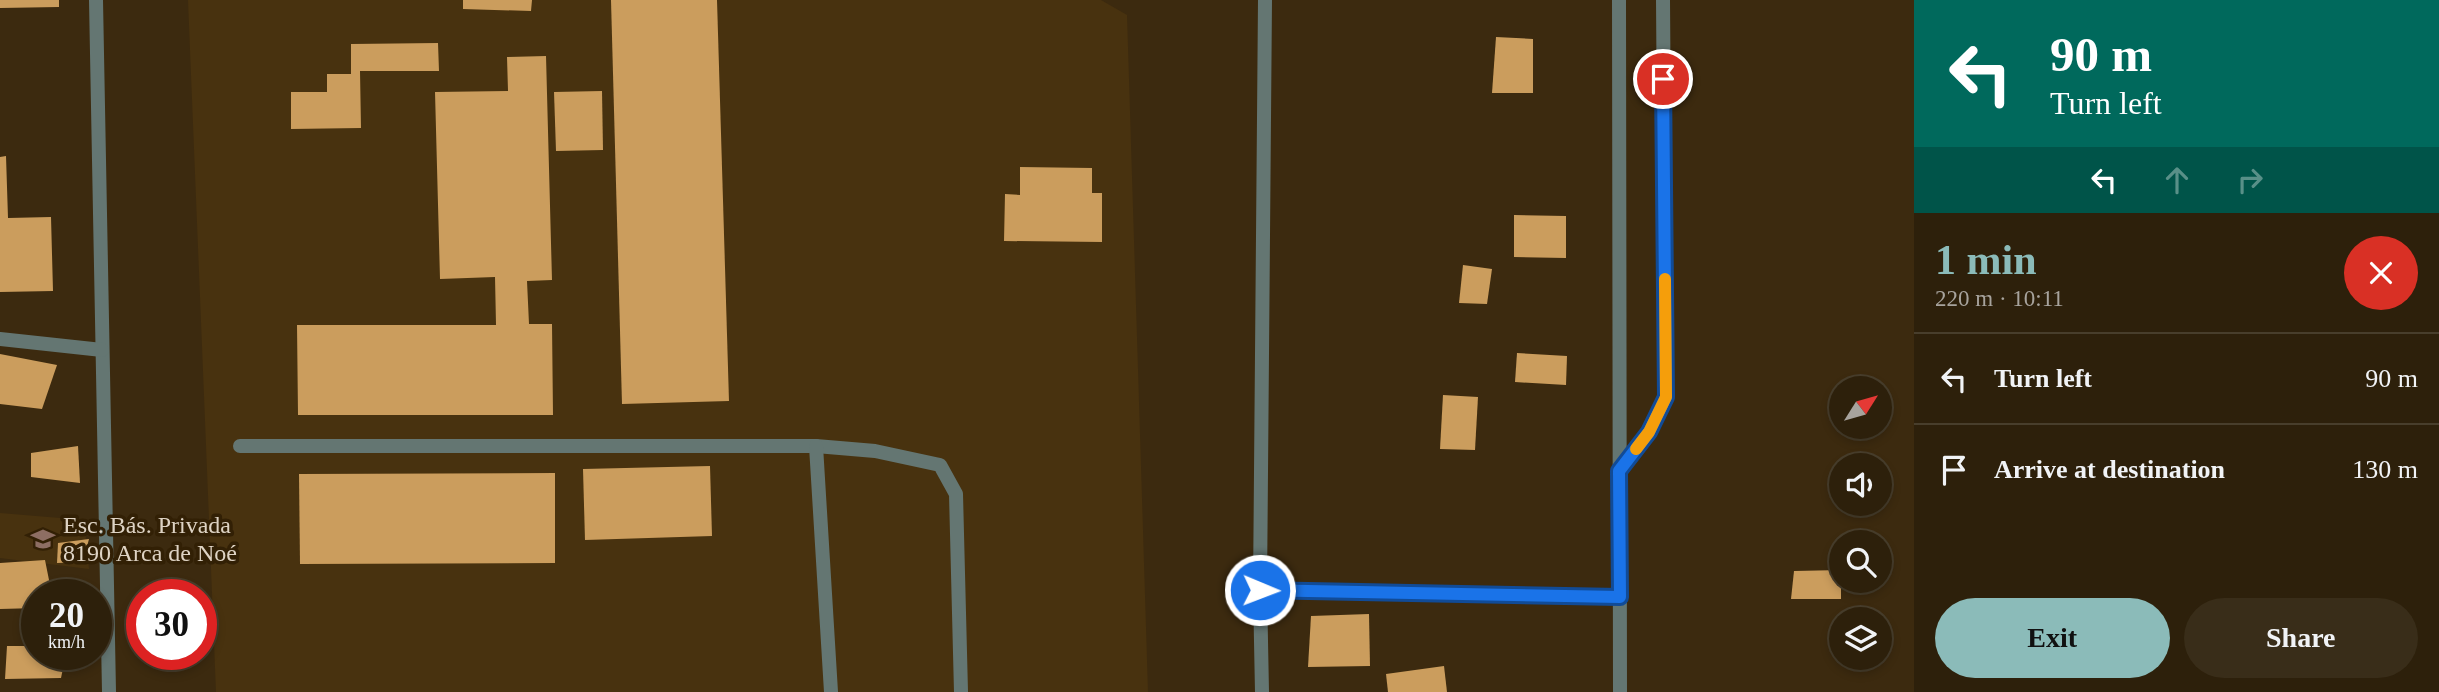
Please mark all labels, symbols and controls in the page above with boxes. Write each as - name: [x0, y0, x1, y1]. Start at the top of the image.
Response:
- text: 90 m: [2050, 27, 2152, 82]
- icon: left: [1935, 28, 2026, 119]
- pin: [1633, 49, 1693, 109]
- icon: arrive: [1644, 60, 1682, 98]
- text: Turn left: [2050, 85, 2162, 121]
- icon: left: [2085, 161, 2123, 199]
- icon: ahead: [2158, 161, 2196, 199]
- icon: right: [2231, 161, 2269, 199]
- button: close: [2344, 236, 2418, 310]
- text: 1 min: [1935, 237, 2037, 283]
- text: 220 m · 10:11: [1935, 286, 2064, 311]
- icon: left: [1935, 360, 1973, 398]
- text: Turn left: [1994, 364, 2092, 393]
- text: 90 m: [2365, 364, 2418, 393]
- north arrow: [1829, 376, 1892, 439]
- map controls: [1829, 376, 1892, 670]
- icon: arrive: [1935, 451, 1973, 489]
- button: sound: [1829, 453, 1892, 516]
- text: Arrive at destination: [1994, 455, 2225, 484]
- text: 130 m: [2352, 455, 2418, 484]
- place label: Esc. Bás. Privada 8190 Arca de Noé: [63, 512, 237, 566]
- school or university icon: Esc. Bás. Privada 8190 Arca de Noé: [29, 525, 57, 553]
- button: search: [1829, 530, 1892, 593]
- position arrow: [1223, 553, 1297, 627]
- speed limit sign: 30: [126, 579, 217, 670]
- text: 20: [49, 596, 84, 635]
- button: Exit: [1935, 598, 2170, 678]
- button: Share: [2184, 598, 2418, 678]
- button: layers: [1829, 607, 1892, 670]
- text: km/h: [48, 632, 85, 652]

